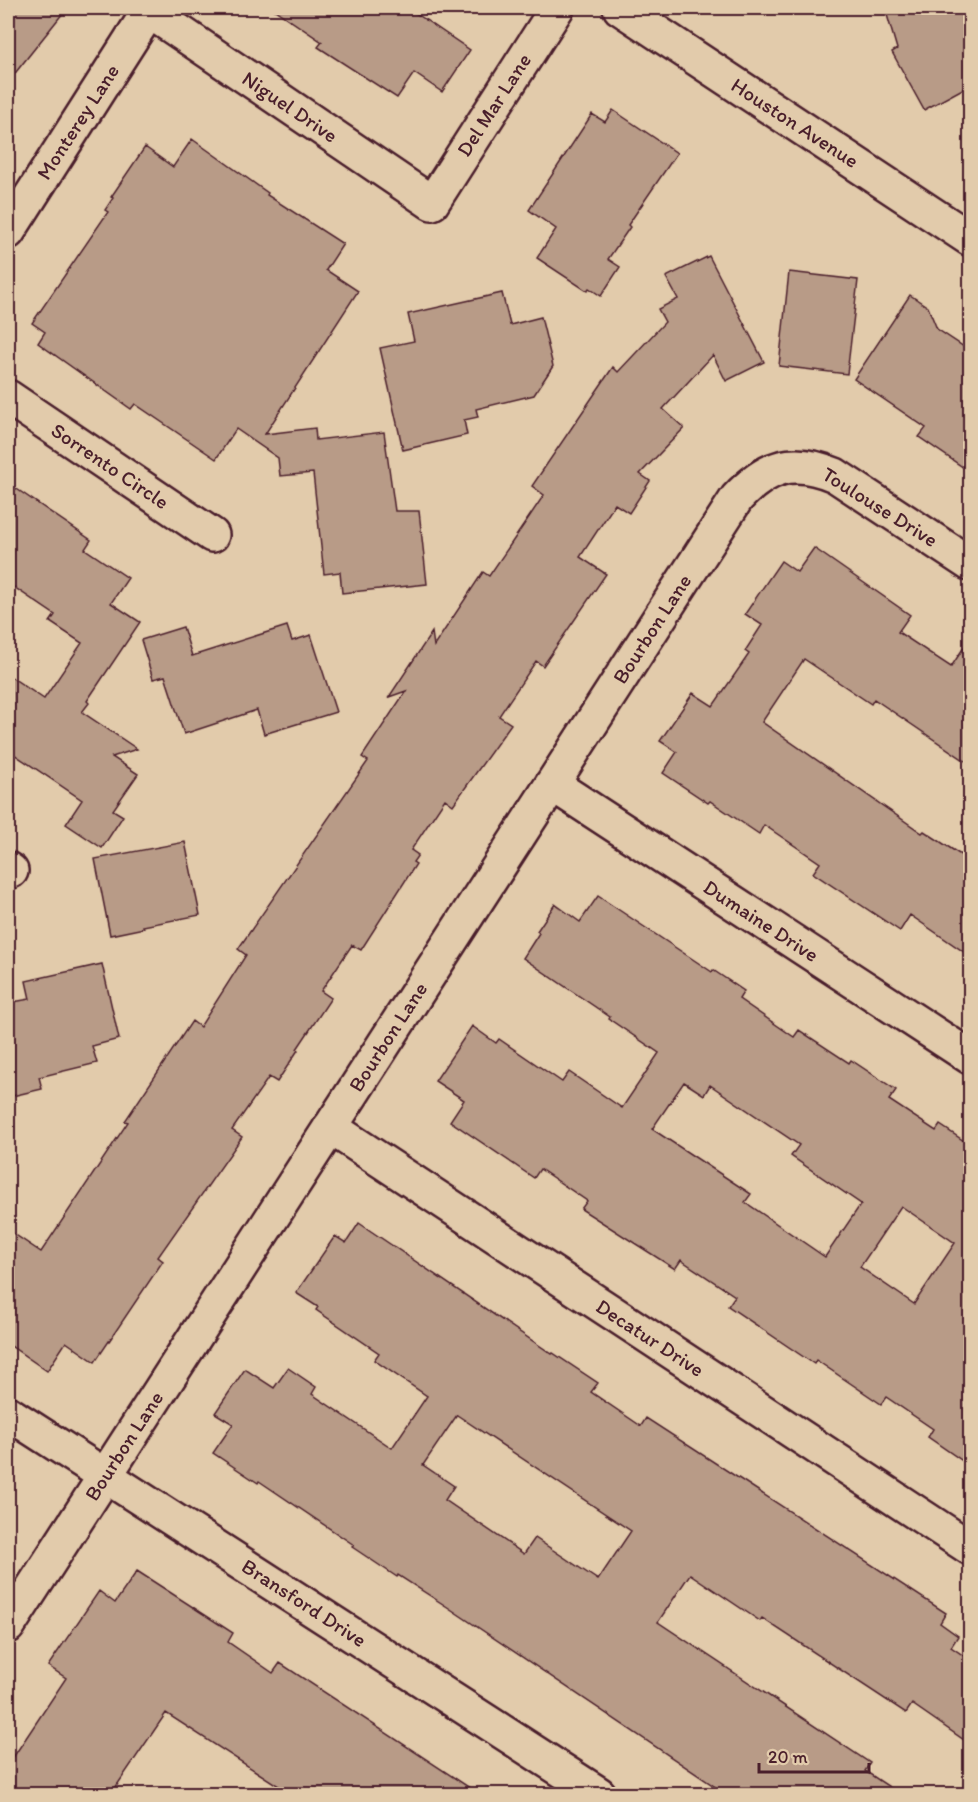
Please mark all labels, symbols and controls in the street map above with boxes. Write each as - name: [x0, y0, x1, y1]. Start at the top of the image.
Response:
- street label: Del Mar Lane: [451, 48, 536, 161]
- street label: Monterey Lane: [31, 59, 124, 184]
- street label: Niguel Drive: [238, 65, 343, 148]
- street label: Houston Avenue: [727, 72, 864, 173]
- street label: Sorrento Circle: [47, 417, 174, 514]
- street label: Toulouse Drive: [818, 461, 943, 552]
- street label: Bourbon Lane: [607, 569, 696, 688]
- street label: Dumaine Drive: [699, 874, 824, 967]
- street label: Bourbon Lane: [343, 977, 432, 1096]
- street label: Decatur Drive: [591, 1293, 709, 1382]
- street label: Bourbon Lane: [79, 1386, 168, 1505]
- street label: Bransford Drive: [237, 1553, 371, 1652]
- scale bar: [759, 1736, 868, 1774]
- text: 20 m: [768, 1746, 808, 1768]

